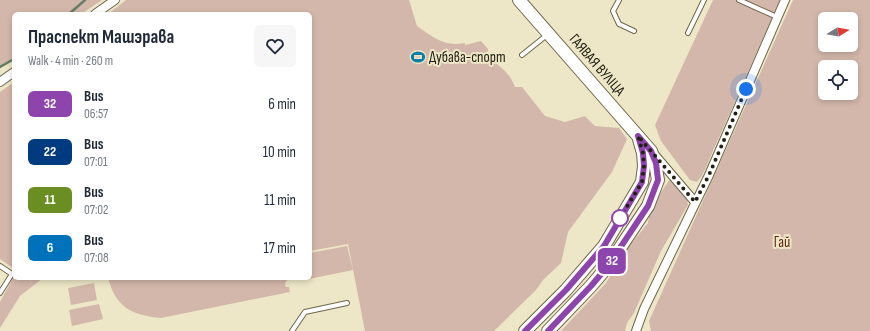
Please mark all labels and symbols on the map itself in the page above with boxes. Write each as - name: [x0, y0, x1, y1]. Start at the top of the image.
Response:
- north arrow: [818, 12, 858, 52]
- street label: ГАЯВАЯ ВУЛІЦА: [565, 30, 630, 100]
- place label: Дубава-спорт: [429, 48, 506, 67]
- sports icon: Дубава-спорт: [410, 49, 426, 65]
- your location: [736, 79, 756, 99]
- unlabelled marker: [611, 209, 629, 227]
- park label: Гай: [774, 233, 790, 252]
- line badge: 32: [594, 248, 630, 274]

